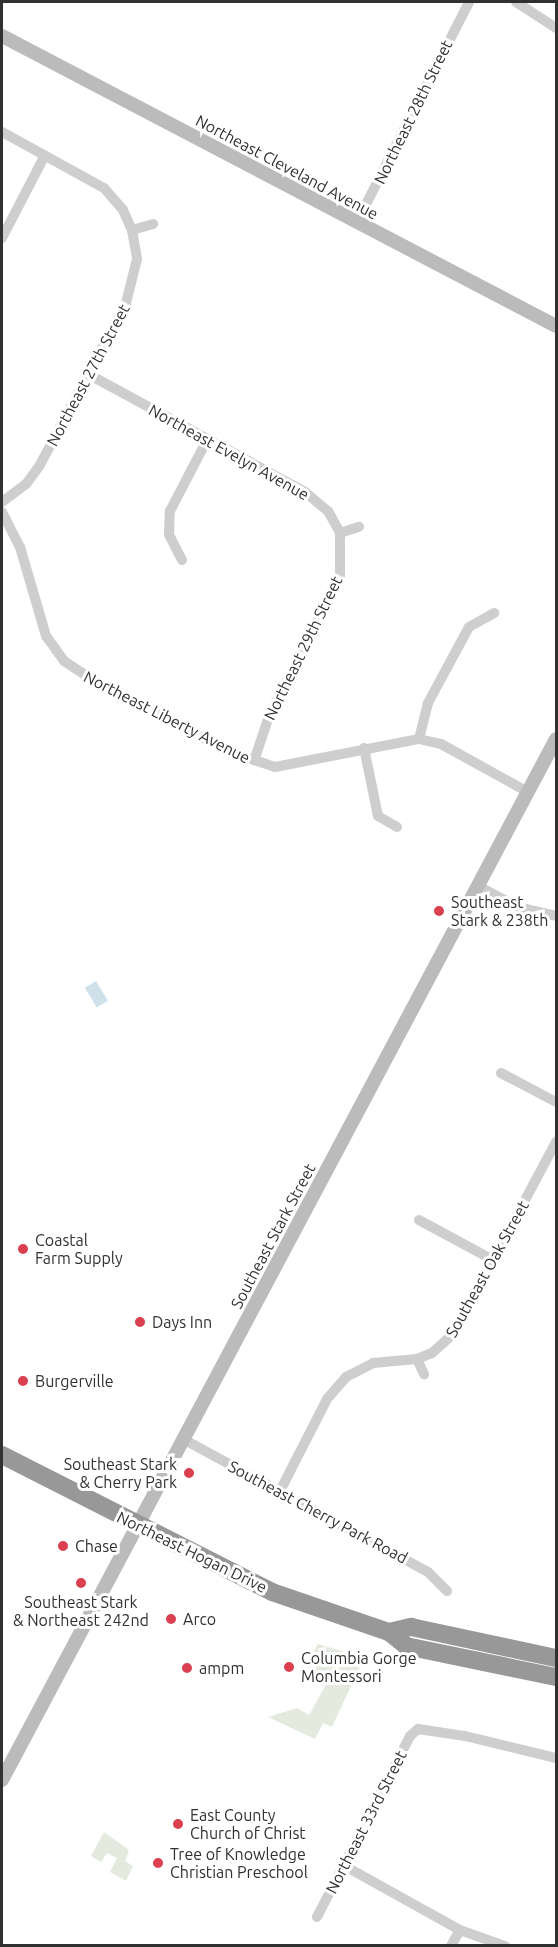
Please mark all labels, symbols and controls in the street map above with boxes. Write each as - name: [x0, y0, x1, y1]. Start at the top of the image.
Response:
- street label: Northeast 28th Street: [370, 37, 456, 187]
- street label: Northeast Cleveland Avenue: [192, 111, 382, 223]
- street label: Northeast 27th Street: [42, 301, 134, 449]
- street label: Northeast Evelyn Avenue: [146, 400, 312, 504]
- street label: Northeast 29th Street: [260, 573, 346, 723]
- street label: Northeast Liberty Avenue: [81, 667, 253, 767]
- place label: Southeast Stark & 238th: [451, 892, 548, 930]
- marker: Southeast Stark & 238th: [432, 904, 446, 918]
- street label: Southeast Stark Street: [227, 1160, 319, 1312]
- street label: Southeast Oak Street: [441, 1197, 533, 1341]
- place label: Coastal Farm Supply: [35, 1230, 123, 1268]
- marker: Coastal Farm Supply: [16, 1242, 30, 1256]
- place label: Days Inn: [152, 1312, 212, 1332]
- marker: Days Inn: [133, 1315, 147, 1329]
- place label: Burgerville: [35, 1371, 114, 1391]
- marker: Burgerville: [16, 1374, 30, 1388]
- place label: Southeast Stark & Cherry Park: [64, 1454, 177, 1492]
- street label: Southeast Cherry Park Road: [225, 1457, 411, 1567]
- marker: Southeast Stark & Cherry Park: [182, 1466, 196, 1480]
- street label: Northeast Hogan Drive: [114, 1507, 270, 1597]
- place label: Chase: [75, 1536, 118, 1556]
- marker: Chase: [56, 1539, 70, 1553]
- marker: Southeast Stark & Northeast 242nd: [74, 1576, 88, 1590]
- place label: Southeast Stark & Northeast 242nd: [13, 1592, 149, 1630]
- place label: Arco: [183, 1609, 216, 1629]
- marker: Arco: [164, 1612, 178, 1626]
- place label: Columbia Gorge Montessori: [301, 1648, 416, 1686]
- place label: ampm: [199, 1658, 244, 1678]
- marker: Columbia Gorge Montessori: [282, 1660, 296, 1674]
- marker: ampm: [180, 1661, 194, 1675]
- street label: Northeast 33rd Street: [322, 1747, 410, 1897]
- place label: East County Church of Christ: [190, 1805, 306, 1843]
- marker: East County Church of Christ: [171, 1817, 185, 1831]
- place label: Tree of Knowledge Christian Preschool: [170, 1844, 308, 1882]
- marker: Tree of Knowledge Christian Preschool: [151, 1856, 165, 1870]

